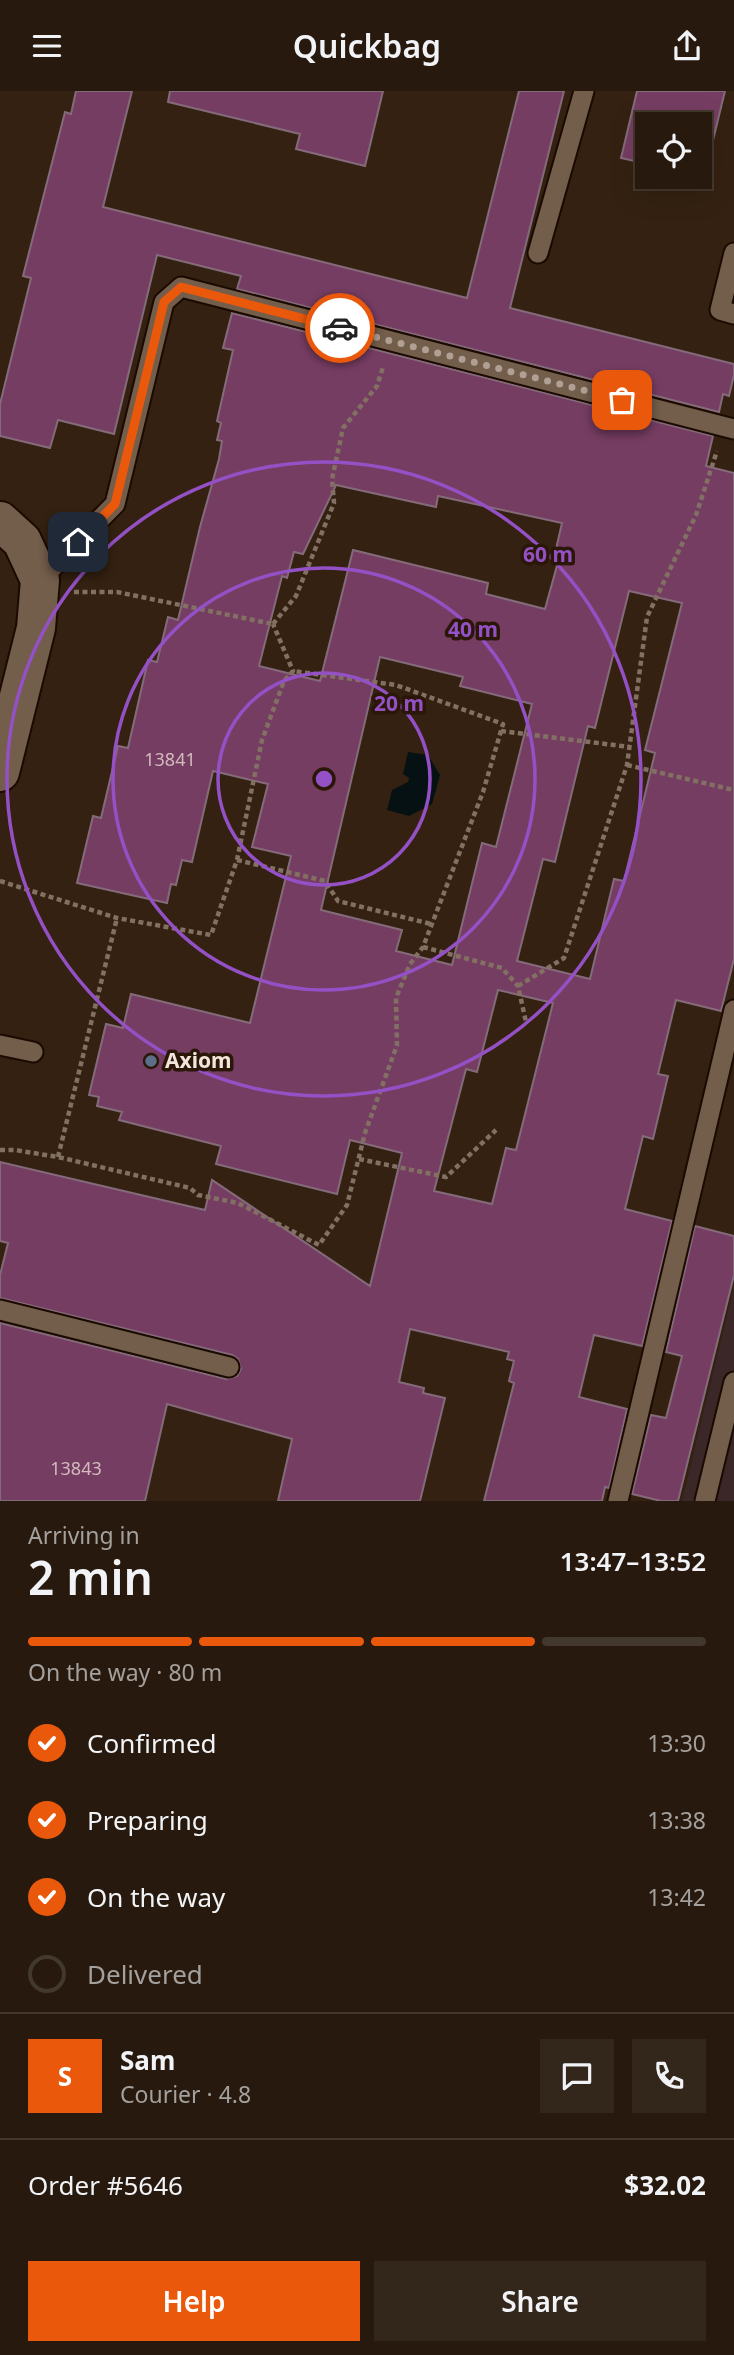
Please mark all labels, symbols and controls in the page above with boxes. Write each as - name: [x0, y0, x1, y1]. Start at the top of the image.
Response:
- text: Quickbag: [293, 24, 441, 67]
- icon: menu: [28, 27, 66, 65]
- icon: share: [668, 27, 706, 65]
- map controls: [635, 112, 712, 189]
- button: locate: [635, 112, 712, 189]
- courier: [305, 293, 375, 363]
- icon: car: [321, 309, 359, 347]
- pin: [592, 370, 652, 430]
- icon: bag: [603, 381, 641, 419]
- pin: [48, 512, 108, 572]
- icon: home: [59, 523, 97, 561]
- text: 60 m: [523, 540, 573, 568]
- text: 40 m: [448, 615, 498, 643]
- text: 20 m: [374, 689, 424, 717]
- house number: 13841: [144, 747, 196, 771]
- centre of rings: [312, 767, 336, 791]
- place label: Axiom: [165, 1046, 232, 1074]
- marker: Axiom: [143, 1053, 159, 1069]
- house number: 13843: [50, 1456, 102, 1480]
- text: Arriving in: [28, 1519, 140, 1551]
- text: 13:47–13:52: [560, 1543, 706, 1579]
- text: 2 min: [28, 1546, 153, 1608]
- text: On the way · 80 m: [28, 1656, 222, 1688]
- icon: check: [28, 1724, 66, 1762]
- text: Confirmed: [87, 1725, 217, 1761]
- text: 13:30: [647, 1727, 706, 1759]
- icon: check: [28, 1801, 66, 1839]
- text: Preparing: [87, 1802, 208, 1838]
- text: 13:38: [647, 1804, 706, 1836]
- icon: check: [28, 1878, 66, 1916]
- text: On the way: [87, 1879, 225, 1915]
- text: 13:42: [647, 1881, 706, 1913]
- text: Delivered: [87, 1956, 203, 1992]
- button: chat: [540, 2039, 614, 2113]
- button: phone: [632, 2039, 706, 2113]
- text: Sam: [120, 2042, 175, 2078]
- text: S: [58, 2058, 72, 2094]
- text: Courier · 4.8: [120, 2078, 251, 2110]
- text: Order #5646: [28, 2167, 183, 2203]
- text: $32.02: [624, 2167, 706, 2203]
- button: Help: [28, 2261, 360, 2341]
- button: Share: [374, 2261, 706, 2341]

